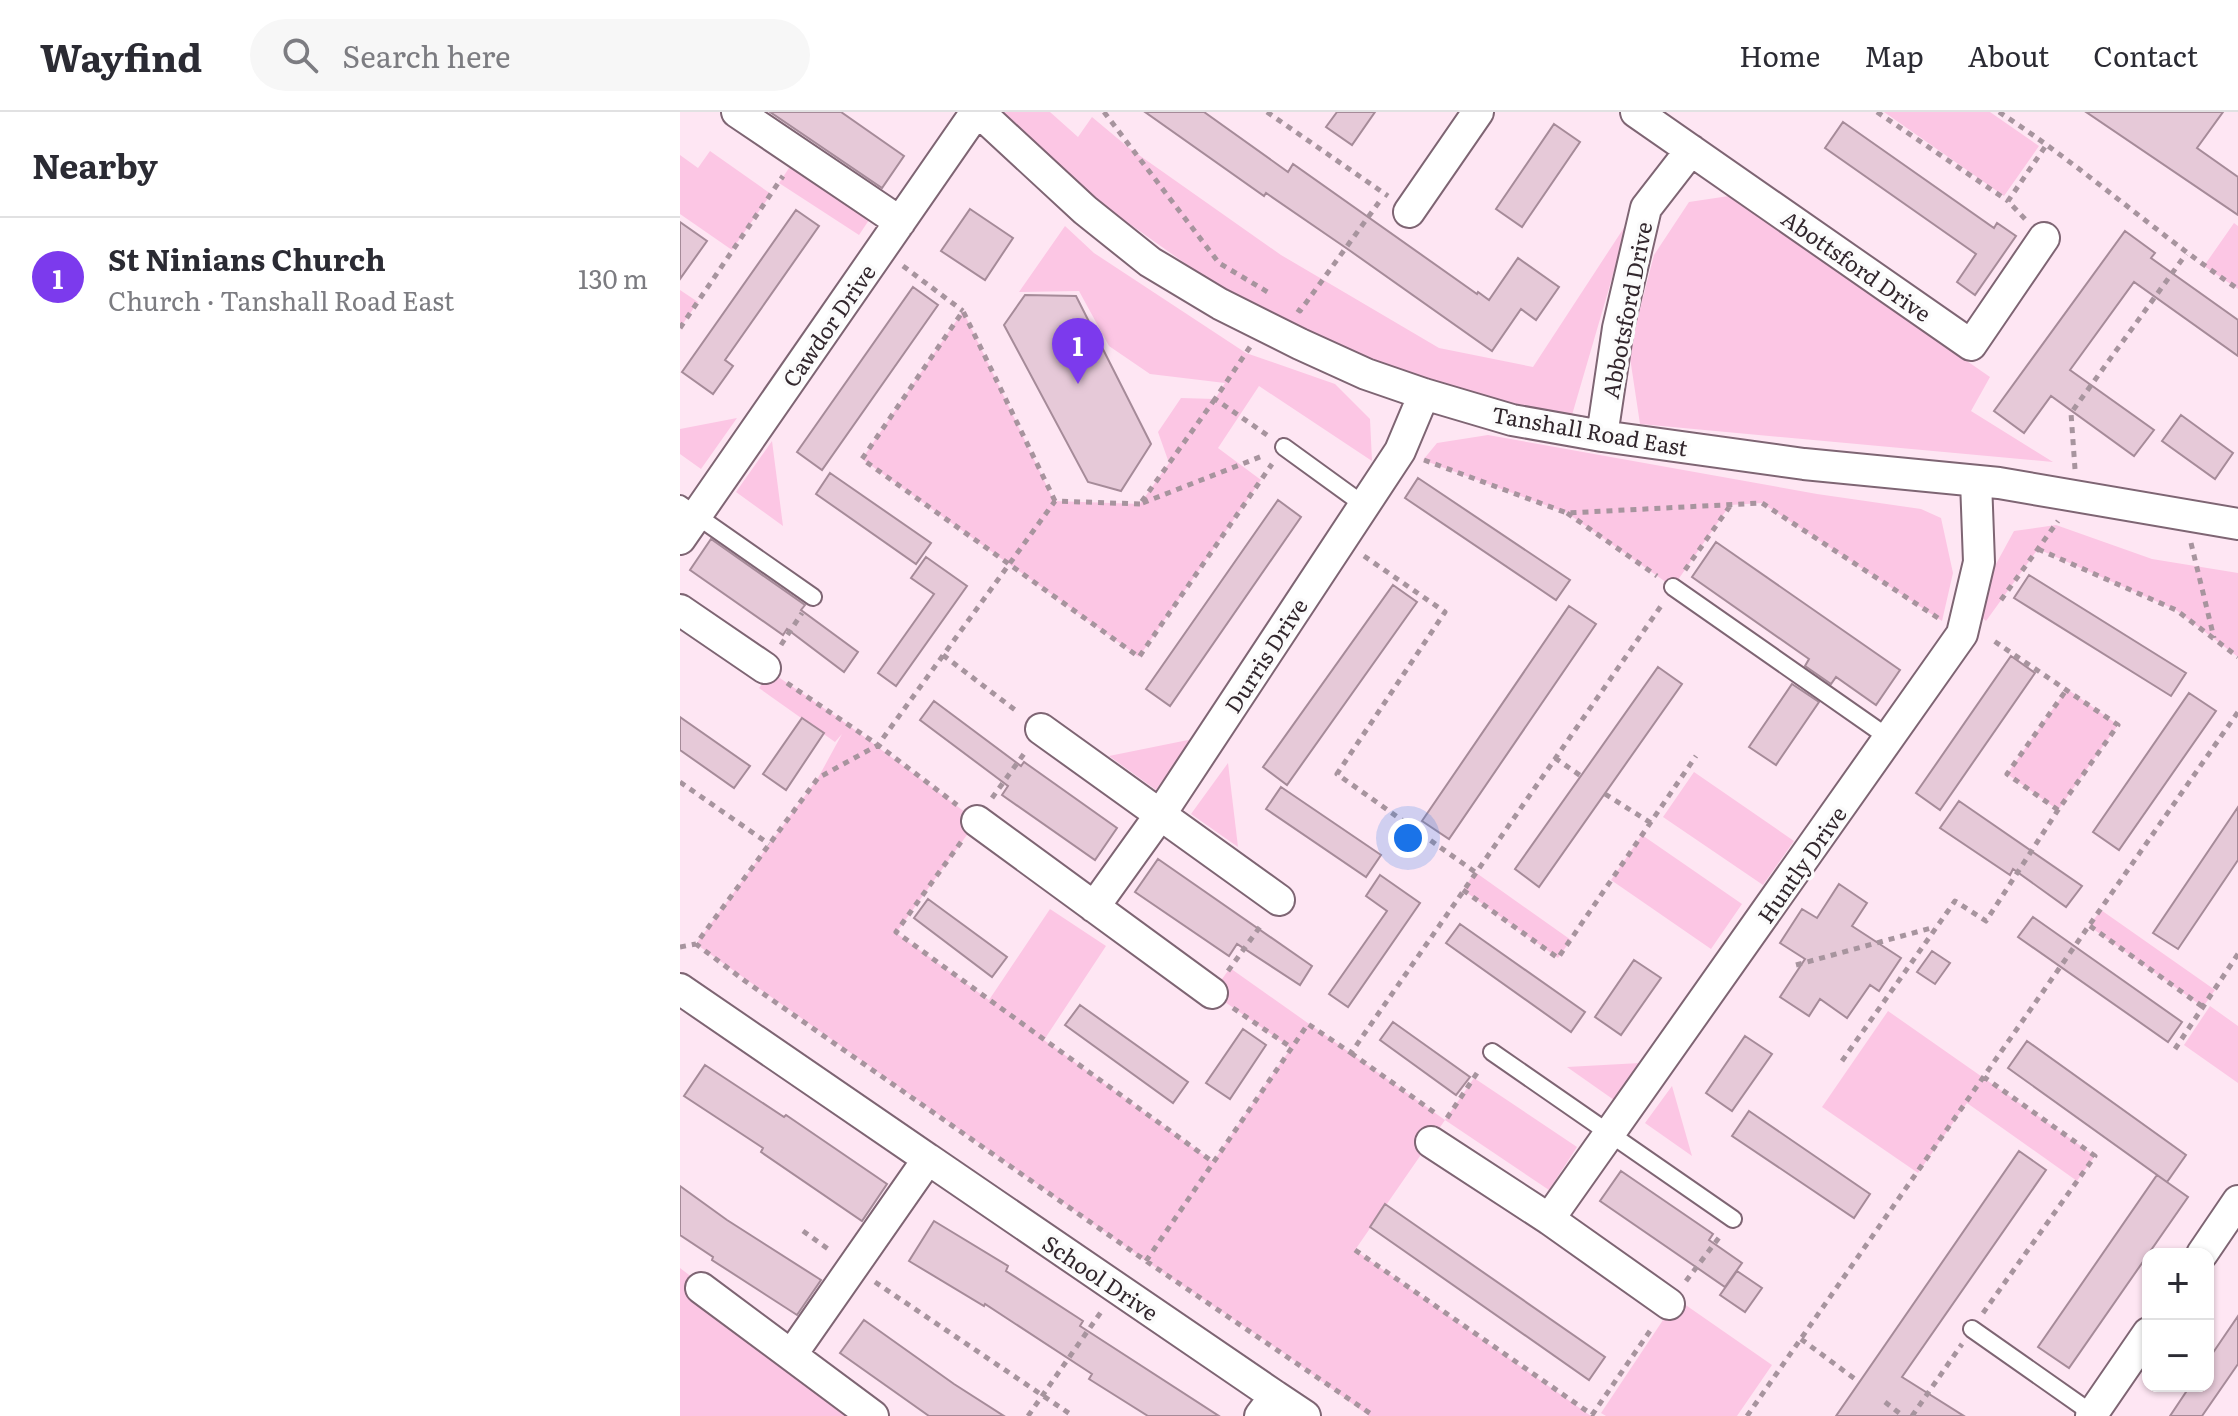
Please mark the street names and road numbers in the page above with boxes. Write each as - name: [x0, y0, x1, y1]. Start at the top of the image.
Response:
- street label: Abottsford Drive: [1776, 201, 1938, 329]
- street label: Abbotsford Drive: [1593, 219, 1659, 401]
- street label: Cawdor Drive: [773, 257, 883, 393]
- street label: Tanshall Road East: [1490, 397, 1691, 463]
- street label: Durris Drive: [1215, 591, 1315, 719]
- street label: Huntly Drive: [1748, 799, 1854, 929]
- street label: School Drive: [1036, 1226, 1166, 1328]

